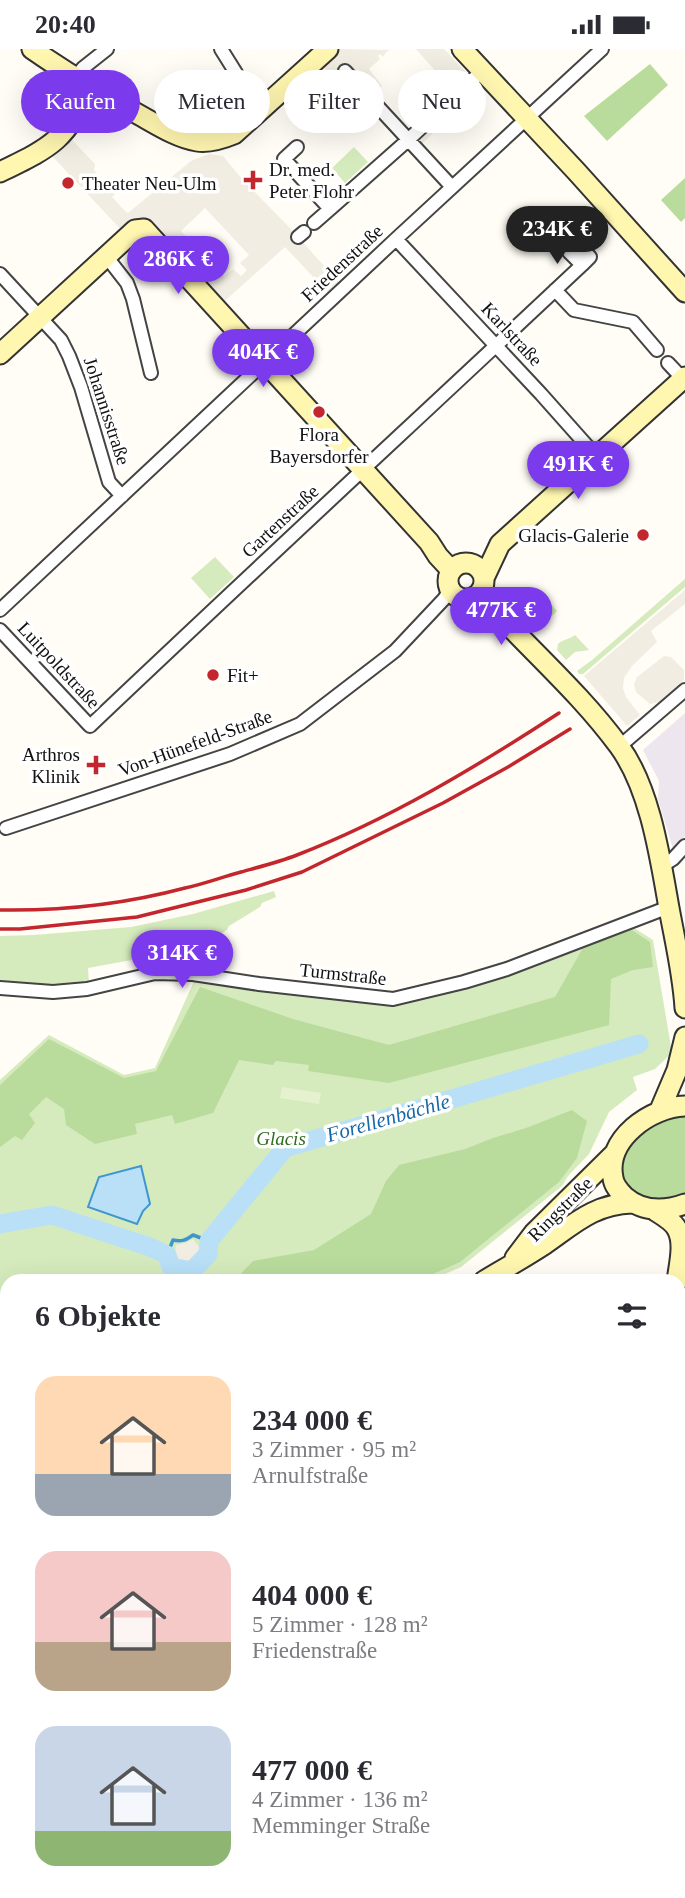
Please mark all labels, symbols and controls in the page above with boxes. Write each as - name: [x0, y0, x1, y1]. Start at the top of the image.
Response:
- text: 20:40: [35, 10, 96, 39]
- chip: Kaufen: [21, 70, 140, 133]
- chip: Mieten: [154, 70, 270, 133]
- chip: Filter: [284, 70, 384, 133]
- chip: Neu: [398, 70, 486, 133]
- place label: Dr. med. Peter Flohr: [269, 159, 355, 202]
- marker: Dr. med. Peter Flohr: [243, 170, 263, 190]
- place label: Theater Neu-Ulm: [82, 173, 217, 194]
- marker: Theater Neu-Ulm: [60, 175, 76, 191]
- pin: 234K €: [500, 207, 614, 266]
- text: 234K €: [522, 216, 592, 241]
- street label: Friedenstraße: [297, 220, 387, 306]
- pin: 286K €: [121, 237, 235, 296]
- text: 286K €: [143, 246, 213, 271]
- street label: Karlstraße: [477, 298, 547, 370]
- pin: 404K €: [206, 329, 320, 389]
- text: 404K €: [228, 339, 298, 364]
- street label: Johannisstraße: [80, 355, 134, 467]
- marker: Flora Bayersdorfer: [311, 404, 327, 420]
- place label: Flora Bayersdorfer: [269, 424, 369, 467]
- pin: 491K €: [521, 441, 635, 501]
- text: 491K €: [543, 451, 613, 476]
- street label: Gartenstraße: [237, 480, 323, 562]
- place label: Glacis-Galerie: [518, 525, 629, 546]
- marker: Glacis-Galerie: [635, 527, 651, 543]
- pin: 477K €: [444, 587, 558, 647]
- text: 477K €: [466, 597, 536, 622]
- street label: Luitpoldstraße: [14, 617, 104, 713]
- place label: Fit+: [227, 665, 259, 686]
- marker: Fit+: [205, 667, 221, 683]
- street label: Von-Hünefeld-Straße: [115, 705, 275, 781]
- place label: Arthros Klinik: [22, 744, 80, 787]
- marker: Arthros Klinik: [86, 755, 106, 775]
- pin: 314K €: [125, 930, 239, 990]
- text: 314K €: [147, 940, 217, 965]
- street label: Turmstraße: [299, 959, 387, 989]
- water label: Forellenbächle: [322, 1089, 453, 1147]
- park label: Glacis: [256, 1128, 306, 1149]
- street label: Ringstraße: [523, 1172, 597, 1246]
- icon: filters: [613, 1297, 651, 1335]
- text: 6 Objekte: [35, 1299, 161, 1332]
- text: 234 000 €: [252, 1403, 372, 1436]
- icon: home: [91, 1404, 175, 1488]
- text: 3 Zimmer · 95 m²: [252, 1437, 416, 1462]
- text: Arnulfstraße: [252, 1463, 368, 1488]
- text: 404 000 €: [252, 1578, 372, 1611]
- icon: home: [91, 1579, 175, 1663]
- text: 5 Zimmer · 128 m²: [252, 1612, 428, 1637]
- text: Friedenstraße: [252, 1638, 377, 1663]
- text: 477 000 €: [252, 1753, 372, 1786]
- icon: home: [91, 1754, 175, 1838]
- text: 4 Zimmer · 136 m²: [252, 1787, 428, 1812]
- text: Memminger Straße: [252, 1813, 430, 1838]

